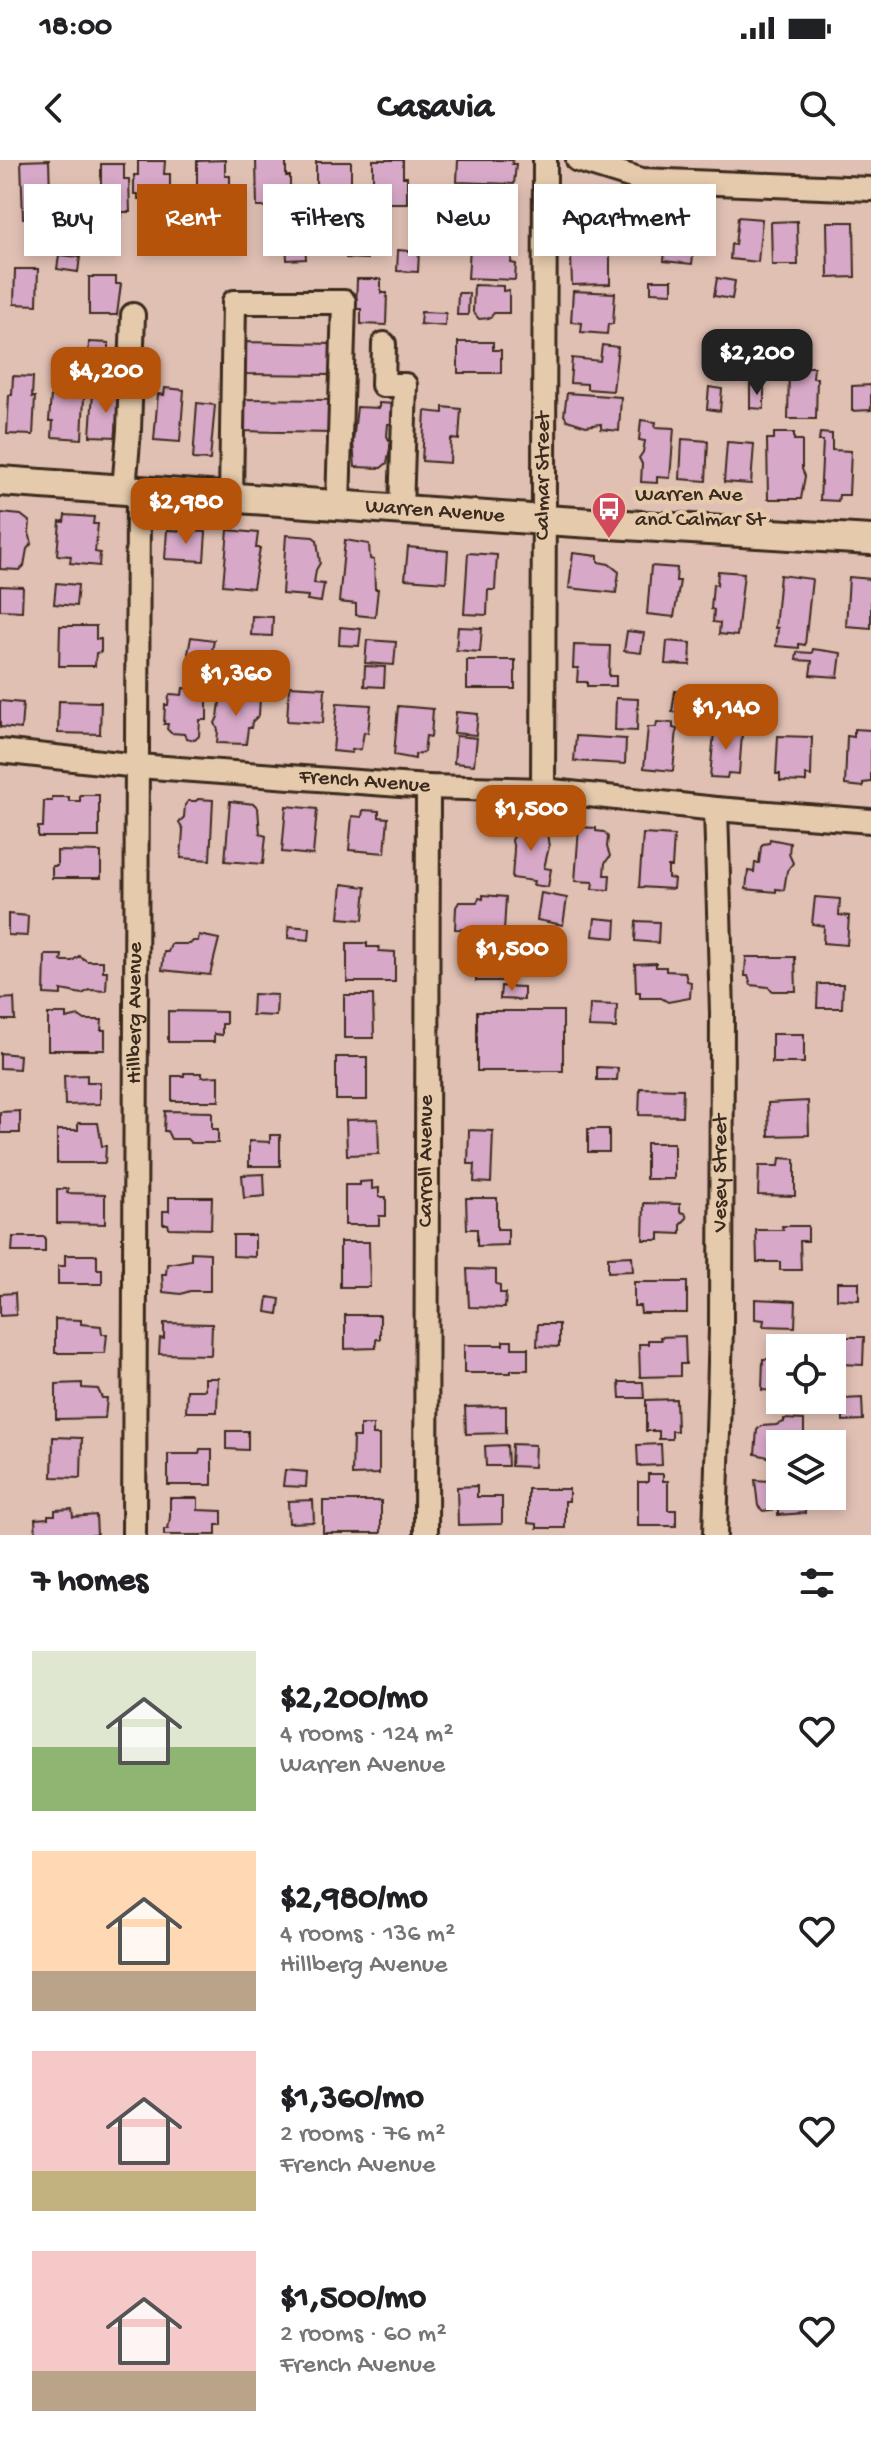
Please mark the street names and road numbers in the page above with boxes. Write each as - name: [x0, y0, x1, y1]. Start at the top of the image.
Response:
- street label: Calmar Street: [531, 410, 557, 540]
- street label: Warren Avenue: [364, 494, 506, 530]
- street label: French Avenue: [297, 765, 432, 800]
- street label: Hillberg Avenue: [123, 941, 149, 1084]
- street label: Carroll Avenue: [414, 1094, 440, 1227]
- street label: Vesey Street: [708, 1112, 735, 1233]

